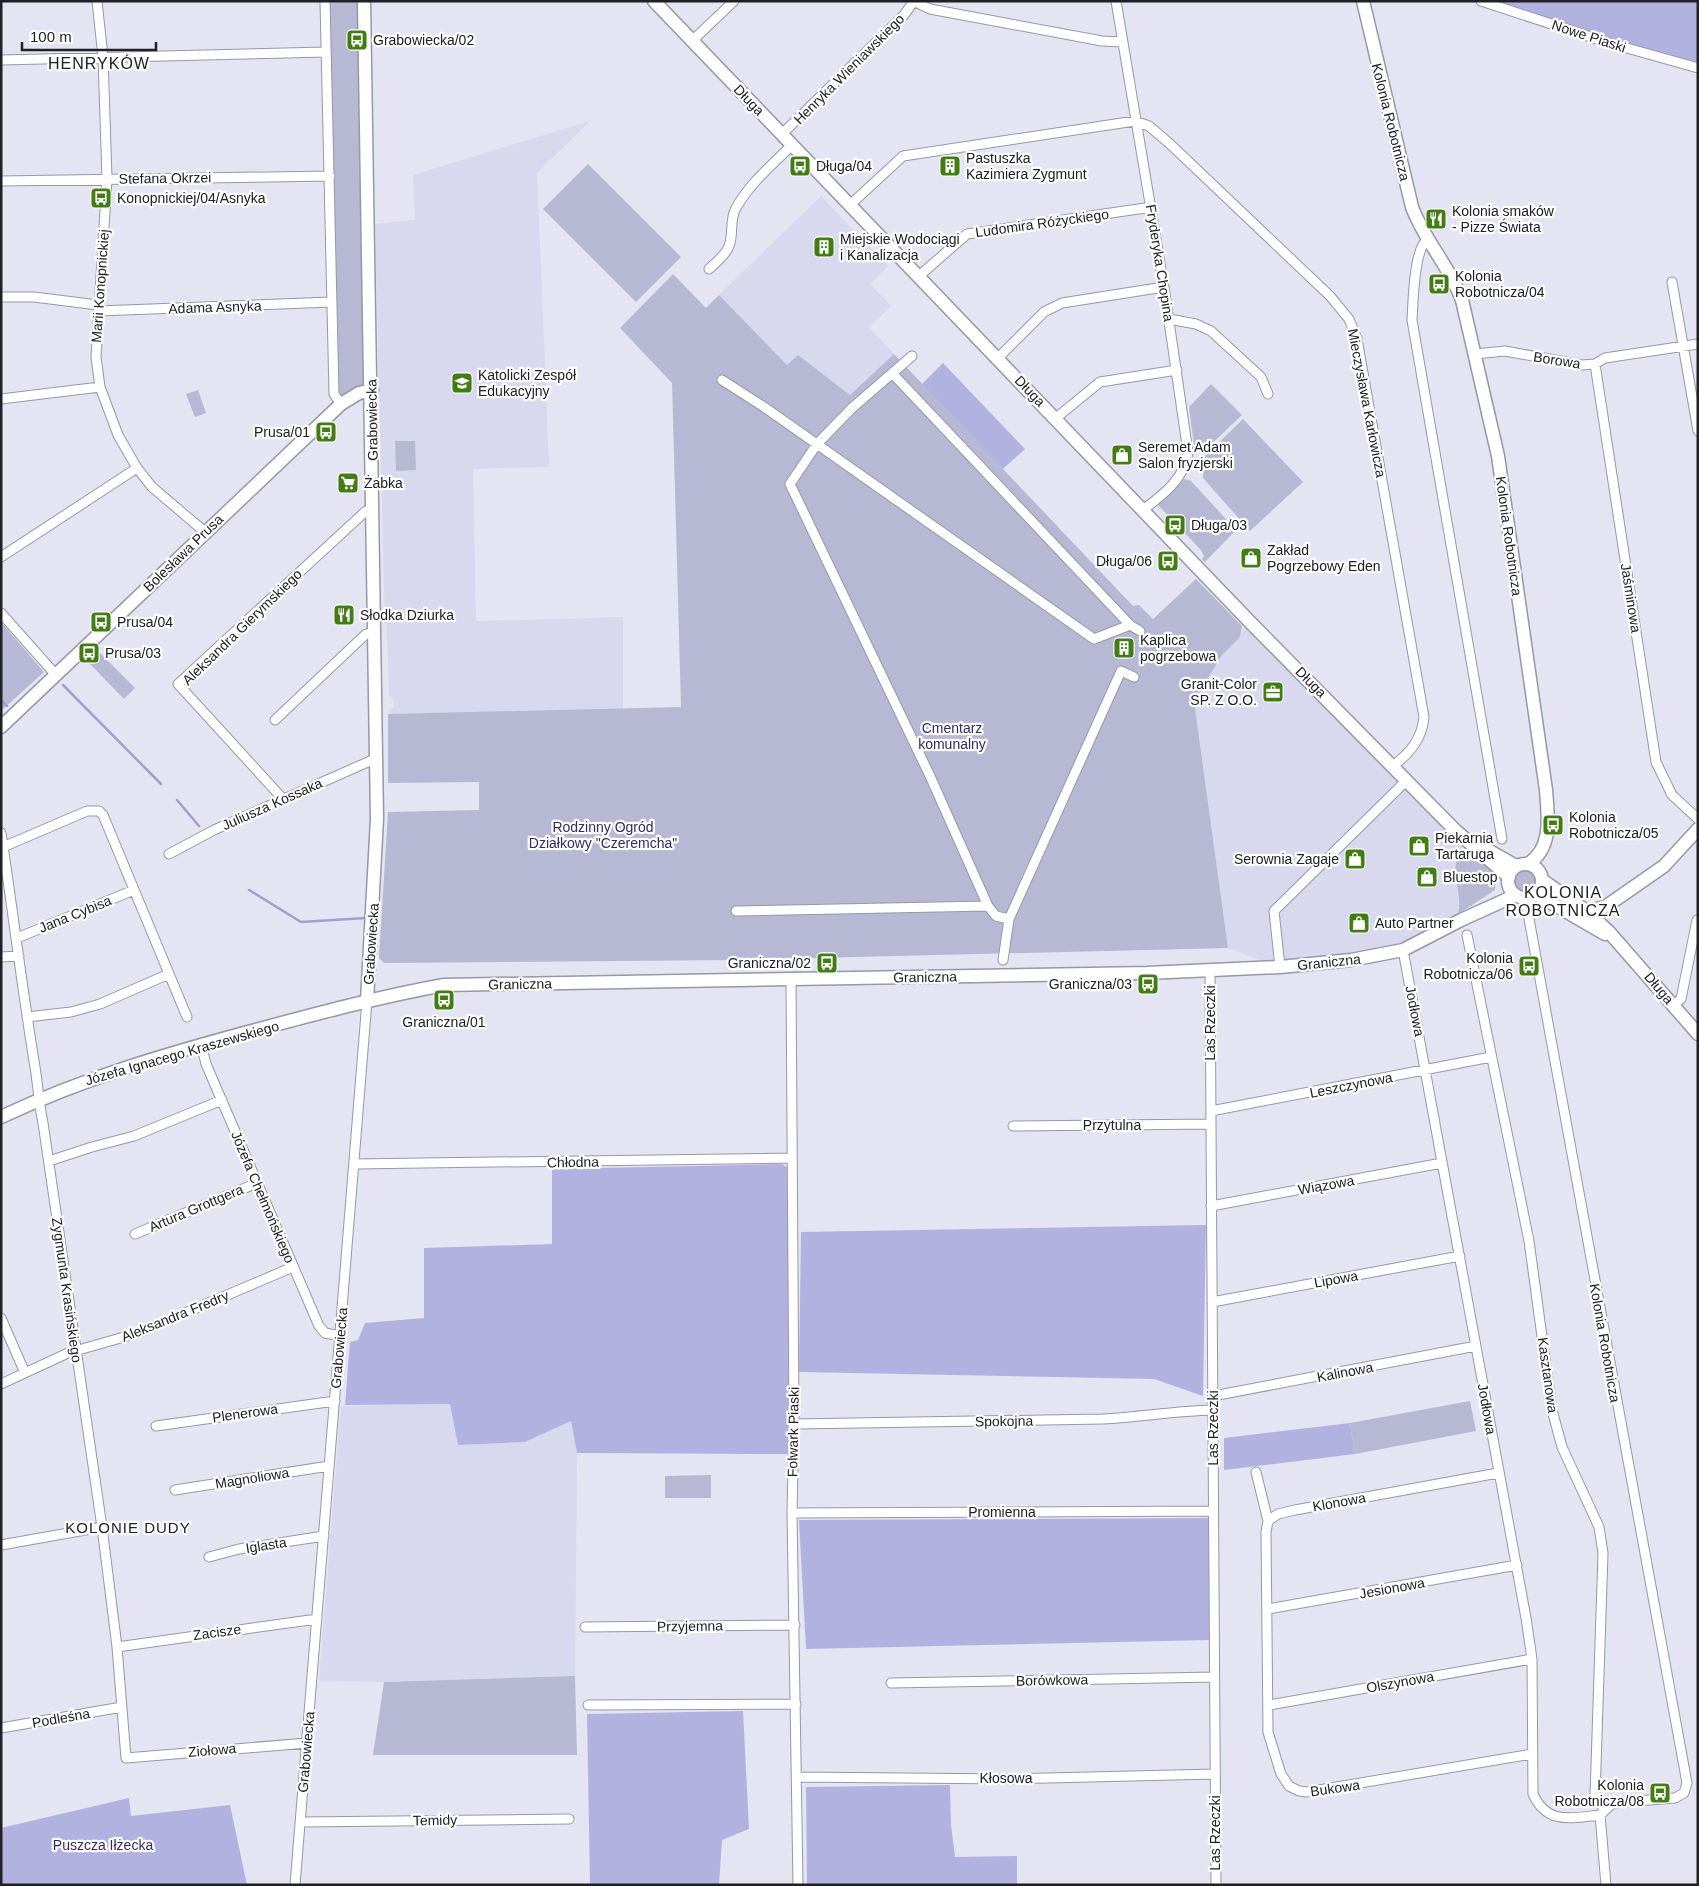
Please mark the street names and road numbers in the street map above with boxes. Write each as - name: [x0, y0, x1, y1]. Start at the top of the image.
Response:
- street label: Henryka Wieniawskiego: [791, 10, 908, 127]
- street label: Nowe Piaski: [1550, 16, 1628, 56]
- street label: Kolonia Robotnicza: [1369, 62, 1413, 183]
- street label: Długa: [731, 81, 768, 119]
- street label: Stefana Okrzei: [119, 169, 211, 187]
- street label: Fryderyka Chopina: [1143, 203, 1177, 323]
- street label: Ludomira Różyckiego: [974, 206, 1110, 240]
- street label: Marii Konopnickiej: [88, 229, 112, 343]
- street label: Adama Asnyka: [168, 297, 262, 317]
- street label: Mieczysława Karłowicza: [1345, 327, 1389, 479]
- street label: Borowa: [1532, 348, 1582, 372]
- street label: Długa: [1012, 372, 1049, 410]
- street label: Grabowiecka: [363, 379, 381, 461]
- street label: Kolonia Robotnicza: [1493, 475, 1525, 597]
- street label: Bolesława Prusa: [140, 511, 226, 595]
- street label: Jaśminowa: [1618, 562, 1644, 634]
- street label: Aleksandra Gierymskiego: [179, 566, 305, 688]
- street label: Długa: [1292, 663, 1330, 701]
- street label: Juliusza Kossaka: [219, 775, 325, 833]
- street label: Jana Cybisa: [36, 892, 114, 936]
- street label: Grabowiecka: [360, 902, 382, 985]
- street label: Graniczna: [1296, 951, 1362, 973]
- street label: Graniczna: [893, 968, 957, 986]
- street label: Długa: [1641, 969, 1677, 1007]
- street label: Graniczna: [488, 975, 552, 993]
- street label: Jodłowa: [1402, 984, 1428, 1038]
- street label: Las Rzeczki: [1202, 985, 1218, 1061]
- street label: Józefa Ignacego Kraszewskiego: [83, 1018, 281, 1088]
- street label: Leszczynowa: [1308, 1069, 1394, 1101]
- street label: Przytulna: [1083, 1117, 1141, 1133]
- street label: Józefa Chełmońskiego: [228, 1129, 298, 1266]
- street label: Chłodna: [547, 1154, 599, 1170]
- street label: Wiązowa: [1297, 1172, 1356, 1198]
- street label: Artura Grottgera: [146, 1181, 246, 1235]
- street label: Zygmunta Krasińskiego: [49, 1216, 85, 1364]
- street label: Lipowa: [1313, 1267, 1359, 1291]
- street label: Kolonia Robotnicza: [1587, 1282, 1623, 1404]
- street label: Aleksandra Fredry: [119, 1287, 231, 1345]
- street label: Grabowiecka: [327, 1306, 351, 1389]
- street label: Kasztanowa: [1535, 1336, 1561, 1414]
- street label: Kalinowa: [1316, 1359, 1375, 1385]
- street label: Jodłowa: [1475, 1382, 1499, 1436]
- street label: Folwark Piaski: [784, 1387, 802, 1477]
- street label: Las Rzeczki: [1205, 1390, 1221, 1466]
- street label: Plenerowa: [211, 1400, 279, 1426]
- street label: Spokojna: [975, 1412, 1034, 1430]
- street label: Magnoliowa: [214, 1464, 290, 1492]
- street label: Klonowa: [1311, 1489, 1367, 1515]
- street label: Promienna: [968, 1504, 1036, 1520]
- street label: Iglasta: [244, 1534, 288, 1556]
- street label: Jesionowa: [1358, 1574, 1426, 1602]
- street label: Przyjemna: [657, 1617, 723, 1635]
- street label: Zacisze: [192, 1621, 242, 1643]
- street label: Olszynowa: [1365, 1668, 1435, 1696]
- street label: Borówkowa: [1016, 1671, 1089, 1689]
- street label: Podleśna: [31, 1705, 91, 1731]
- street label: Grabowiecka: [294, 1710, 318, 1793]
- street label: Ziołowa: [187, 1740, 237, 1760]
- street label: Kłosowa: [980, 1770, 1033, 1786]
- street label: Bukowa: [1309, 1777, 1361, 1799]
- street label: Las Rzeczki: [1207, 1795, 1223, 1871]
- street label: Temidy: [413, 1812, 457, 1828]

